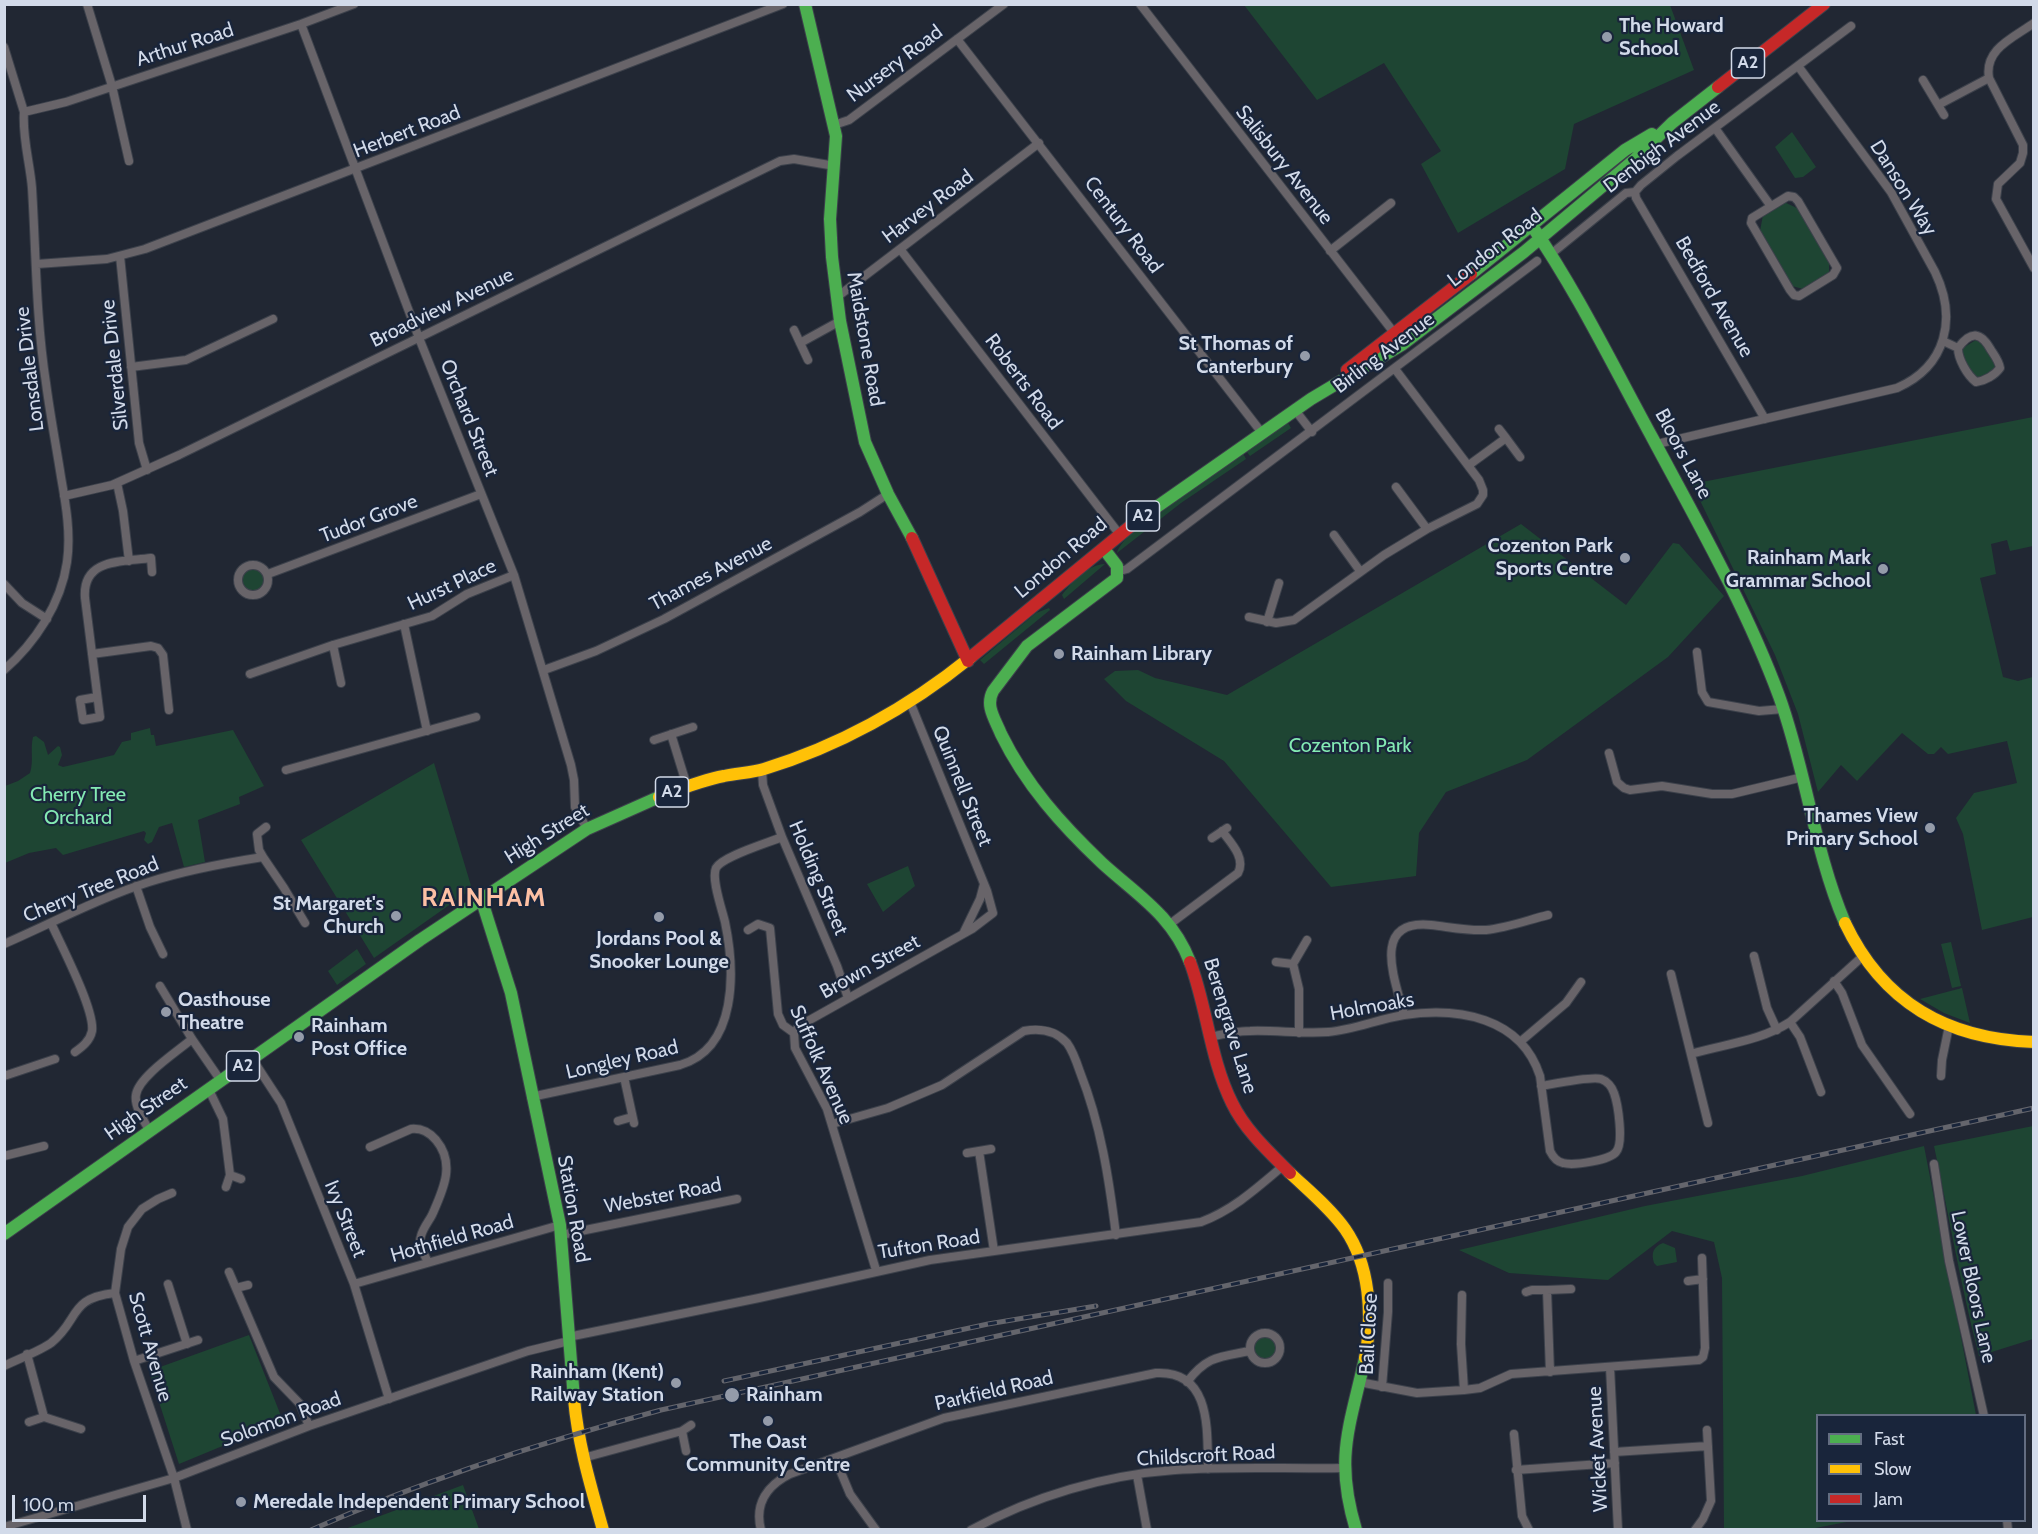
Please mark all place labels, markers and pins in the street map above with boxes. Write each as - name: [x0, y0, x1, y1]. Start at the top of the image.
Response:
- place label: The Howard School: [1619, 14, 1724, 61]
- marker: The Howard School: [1600, 30, 1614, 44]
- place label: St Thomas of Canterbury: [1178, 332, 1293, 379]
- marker: St Thomas of Canterbury: [1298, 349, 1312, 363]
- place label: Cozenton Park Sports Centre: [1488, 534, 1613, 581]
- place label: Rainham Mark Grammar School: [1726, 546, 1871, 593]
- marker: Cozenton Park Sports Centre: [1618, 551, 1632, 565]
- marker: Rainham Mark Grammar School: [1876, 562, 1890, 576]
- place label: Rainham Library: [1071, 642, 1212, 666]
- marker: Rainham Library: [1052, 647, 1066, 661]
- place label: Thames View Primary School: [1786, 804, 1918, 851]
- marker: Thames View Primary School: [1923, 821, 1937, 835]
- place label: St Margaret's Church: [273, 892, 384, 939]
- marker: St Margaret's Church: [389, 909, 403, 923]
- marker: Jordans Pool & Snooker Lounge: [652, 910, 666, 924]
- place label: Jordans Pool & Snooker Lounge: [589, 927, 729, 974]
- place label: Oasthouse Theatre: [178, 988, 271, 1035]
- marker: Oasthouse Theatre: [159, 1005, 173, 1019]
- place label: Rainham Post Office: [311, 1014, 407, 1061]
- marker: Rainham Post Office: [292, 1030, 306, 1044]
- place label: Rainham (Kent) Railway Station: [530, 1360, 664, 1407]
- marker: Rainham (Kent) Railway Station: [669, 1376, 683, 1390]
- place label: Rainham: [746, 1383, 823, 1407]
- marker: Rainham: [723, 1386, 741, 1404]
- marker: The Oast Community Centre: [761, 1414, 775, 1428]
- place label: The Oast Community Centre: [686, 1430, 850, 1477]
- place label: Meredale Independent Primary School: [253, 1490, 585, 1514]
- marker: Meredale Independent Primary School: [234, 1495, 248, 1509]

